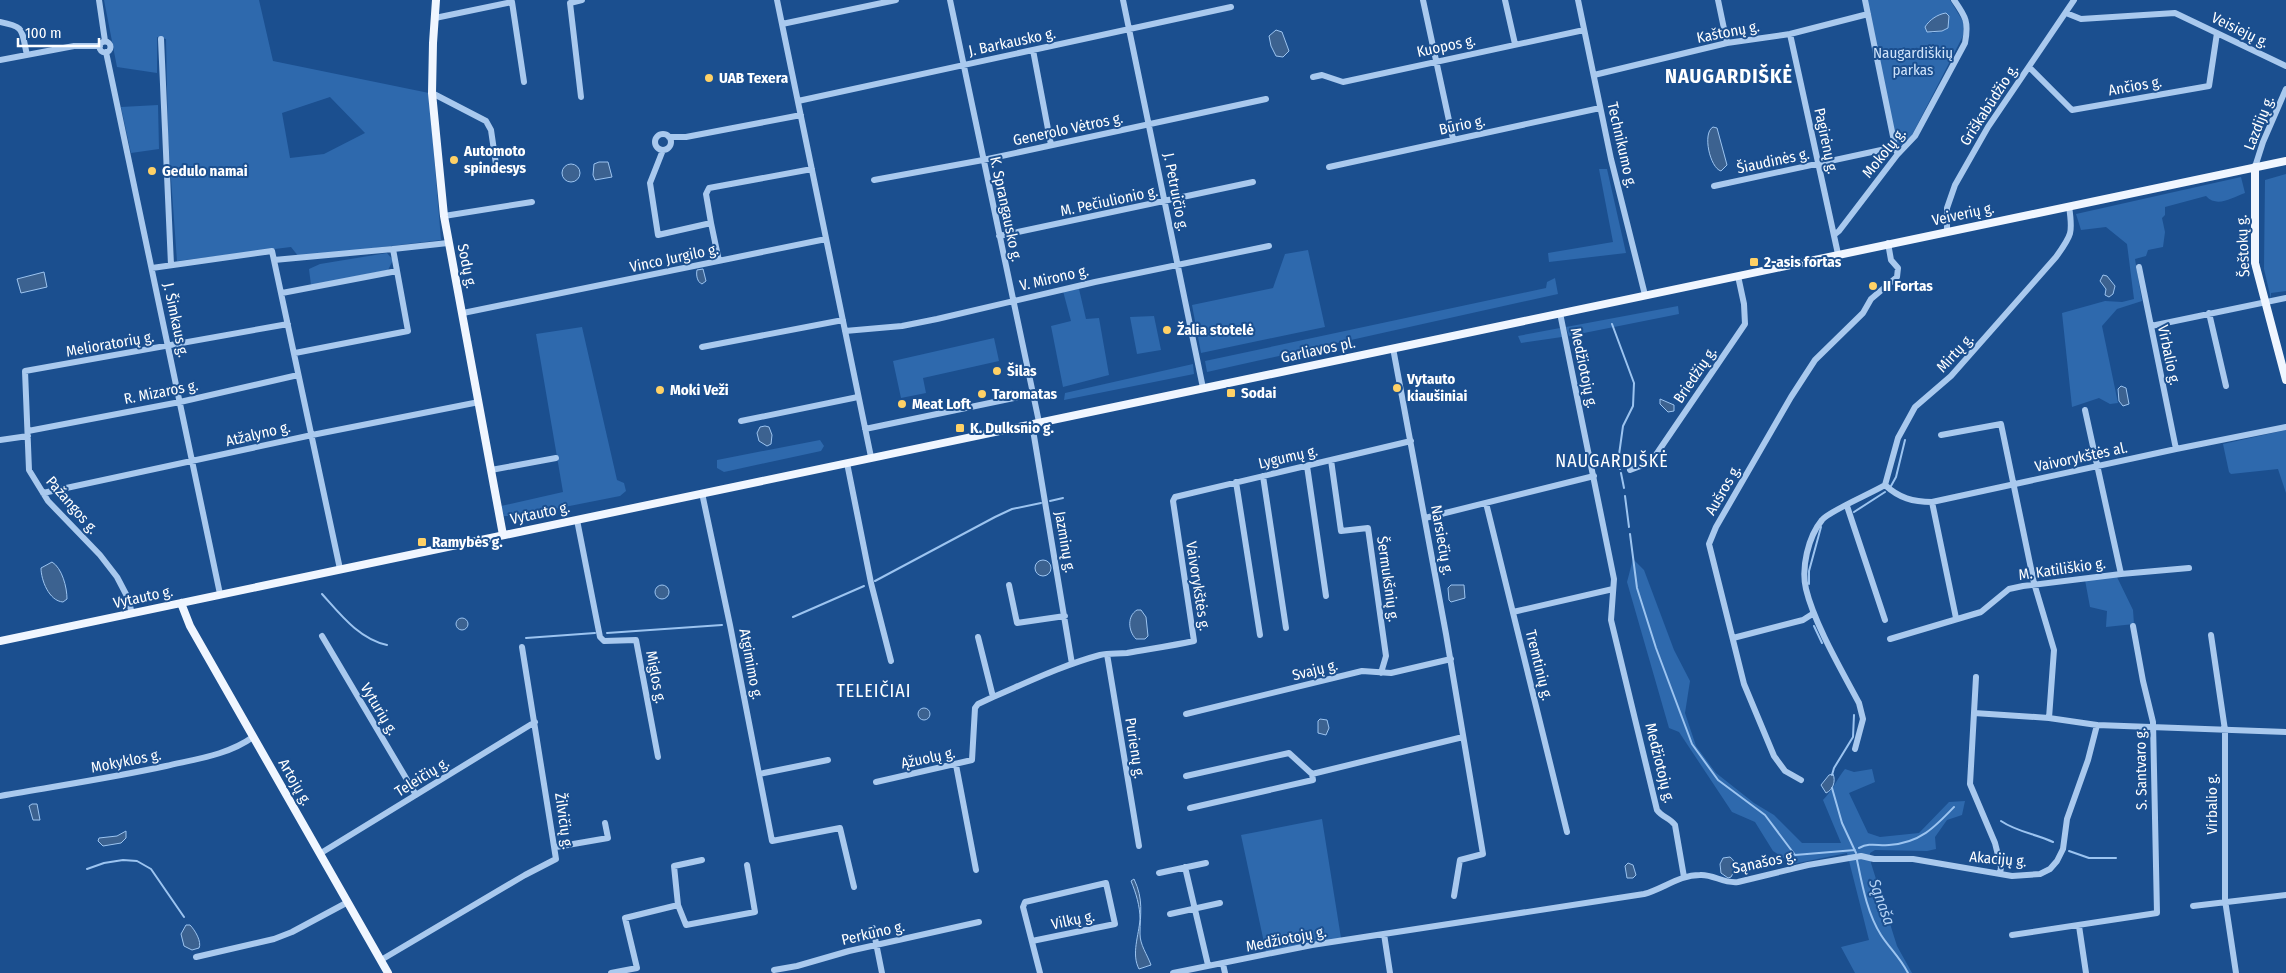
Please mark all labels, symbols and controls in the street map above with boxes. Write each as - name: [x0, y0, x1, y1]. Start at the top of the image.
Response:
- street label: Veisiejų g.: [2208, 8, 2272, 52]
- scale bar: [18, 15, 99, 47]
- street label: Kaštonų g.: [1695, 17, 1761, 47]
- text: 100 m: [25, 24, 62, 42]
- street label: J. Barkausko g.: [967, 24, 1057, 60]
- street label: Kuopos g.: [1415, 31, 1477, 61]
- park label: Naugardiškių parkas: [1873, 44, 1953, 79]
- street label: Griškabūdžio g.: [1956, 61, 2022, 149]
- district label: NAUGARDIŠKĖ: [1665, 63, 1793, 88]
- place label: UAB Texera: [719, 69, 789, 87]
- marker: UAB Texera: [703, 72, 715, 84]
- street label: Ančios g.: [2107, 72, 2163, 100]
- street label: Lazdijų g.: [2240, 93, 2278, 153]
- street label: Technikumo g.: [1603, 100, 1641, 190]
- street label: Pagirėnų g.: [1810, 106, 1842, 176]
- street label: Generolo Vėtros g.: [1011, 109, 1125, 149]
- street label: Būrio g.: [1437, 111, 1487, 139]
- street label: Mokolų g.: [1858, 124, 1910, 182]
- place label: Automoto spindesys: [463, 142, 527, 177]
- street label: Šiaudinės g.: [1735, 145, 1811, 177]
- street label: J. Petruičio g.: [1160, 151, 1192, 233]
- marker: Automoto spindesys: [448, 154, 460, 166]
- street label: K. Sprangausko g.: [986, 155, 1026, 263]
- place label: Gedulo namai: [162, 162, 248, 180]
- marker: Gedulo namai: [146, 165, 158, 177]
- street label: M. Pečiulionio g.: [1059, 182, 1159, 220]
- street label: Veiverių g.: [1930, 199, 1996, 229]
- street label: Šeštokų g.: [2232, 214, 2254, 278]
- street label: Vinco Jurgilo g.: [628, 240, 720, 276]
- street label: Sodų g.: [454, 242, 480, 290]
- place label: 2-asis fortas: [1763, 253, 1842, 271]
- marker: 2-asis fortas: [1748, 256, 1760, 268]
- street label: V. Mirono g.: [1018, 261, 1090, 295]
- place label: II Fortas: [1883, 277, 1933, 295]
- marker: II Fortas: [1867, 280, 1879, 292]
- street label: J. Šimkaus g.: [159, 281, 193, 359]
- place label: Žalia stotelė: [1177, 321, 1254, 339]
- street label: Virbalio g.: [2154, 323, 2184, 387]
- marker: Žalia stotelė: [1161, 324, 1173, 336]
- street label: Medžiotojų g.: [1567, 326, 1601, 410]
- street label: Melioratorių g.: [65, 327, 155, 361]
- street label: Mirtų g.: [1933, 330, 1977, 376]
- street label: Garliavos pl.: [1279, 333, 1357, 367]
- street label: Briedžių g.: [1670, 343, 1720, 407]
- place label: Šilas: [1007, 362, 1037, 380]
- marker: Šilas: [991, 365, 1003, 377]
- place label: Vytauto kiaušiniai: [1406, 370, 1467, 405]
- street label: R. Mizaros g.: [122, 376, 200, 408]
- place label: Moki Veži: [670, 381, 729, 399]
- marker: Vytauto kiaušiniai: [1391, 382, 1403, 394]
- marker: Moki Veži: [654, 384, 666, 396]
- place label: Sodai: [1241, 384, 1276, 402]
- place label: Taromatas: [992, 385, 1058, 403]
- marker: Sodai: [1225, 387, 1237, 399]
- marker: Taromatas: [976, 388, 988, 400]
- place label: Meat Loft: [912, 395, 972, 413]
- marker: Meat Loft: [896, 398, 908, 410]
- street label: Atžalyno g.: [224, 418, 292, 450]
- place label: K. Dulksnio g.: [970, 419, 1055, 437]
- marker: K. Dulksnio g.: [954, 422, 966, 434]
- street label: Vaivorykštės al.: [2033, 438, 2129, 476]
- street label: Lygumų g.: [1257, 441, 1319, 473]
- district label: NAUGARDIŠKĖ: [1555, 450, 1669, 472]
- street label: Aušros g.: [1701, 462, 1745, 518]
- street label: Pažangos g.: [42, 473, 102, 537]
- street label: Vytauto g.: [509, 498, 571, 528]
- street label: Narsiečių g.: [1427, 504, 1457, 576]
- street label: Jazminų g.: [1051, 510, 1079, 574]
- place label: Ramybės g.: [432, 533, 503, 551]
- street label: Šermukšnių g.: [1373, 535, 1403, 623]
- marker: Ramybės g.: [416, 536, 428, 548]
- street label: Vaivorykštės g.: [1182, 540, 1214, 632]
- street label: M. Katiliškio g.: [2017, 554, 2107, 584]
- street label: Vytauto g.: [112, 582, 174, 612]
- street label: Atgimimo g.: [735, 627, 767, 701]
- street label: Tremtinių g.: [1522, 628, 1556, 702]
- street label: Miglos g.: [642, 649, 670, 705]
- street label: Svajų g.: [1290, 656, 1340, 684]
- street label: Vyturių g.: [356, 680, 402, 738]
- district label: TELEIČIAI: [837, 680, 911, 702]
- street label: Purienų g.: [1121, 716, 1149, 780]
- street label: Medžiotojų g.: [1641, 721, 1679, 805]
- street label: S. Santvaro g.: [2131, 728, 2151, 810]
- street label: Ąžuolų g.: [899, 743, 957, 773]
- street label: Mokyklos g.: [89, 745, 163, 777]
- street label: Teleičių g.: [392, 753, 452, 801]
- street label: Artojų g.: [274, 755, 316, 809]
- street label: Virbalio g.: [2203, 773, 2221, 835]
- street label: Žilvičių g.: [551, 792, 577, 850]
- street label: Sąnašos g.: [1731, 847, 1797, 877]
- street label: Akacijų g.: [1969, 848, 2027, 870]
- water label: Sąnaša: [1864, 875, 1899, 928]
- street label: Vilkų g.: [1050, 907, 1096, 933]
- street label: Perkūno g.: [840, 917, 906, 949]
- street label: Medžiotojų g.: [1244, 922, 1328, 956]

